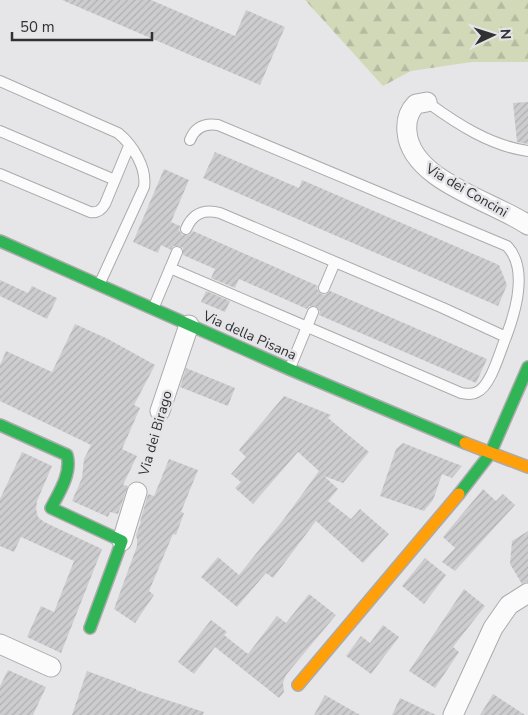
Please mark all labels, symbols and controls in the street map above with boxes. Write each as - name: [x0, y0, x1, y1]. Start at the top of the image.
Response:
- scale bar: [12, 10, 152, 42]
- north arrow: [468, 10, 518, 60]
- text: 50 m: [20, 17, 55, 37]
- text: N: [496, 28, 515, 40]
- street label: Via dei Concini: [421, 159, 511, 222]
- street label: Via della Pisana: [199, 306, 300, 365]
- street label: Via dei Birago: [134, 388, 177, 479]

